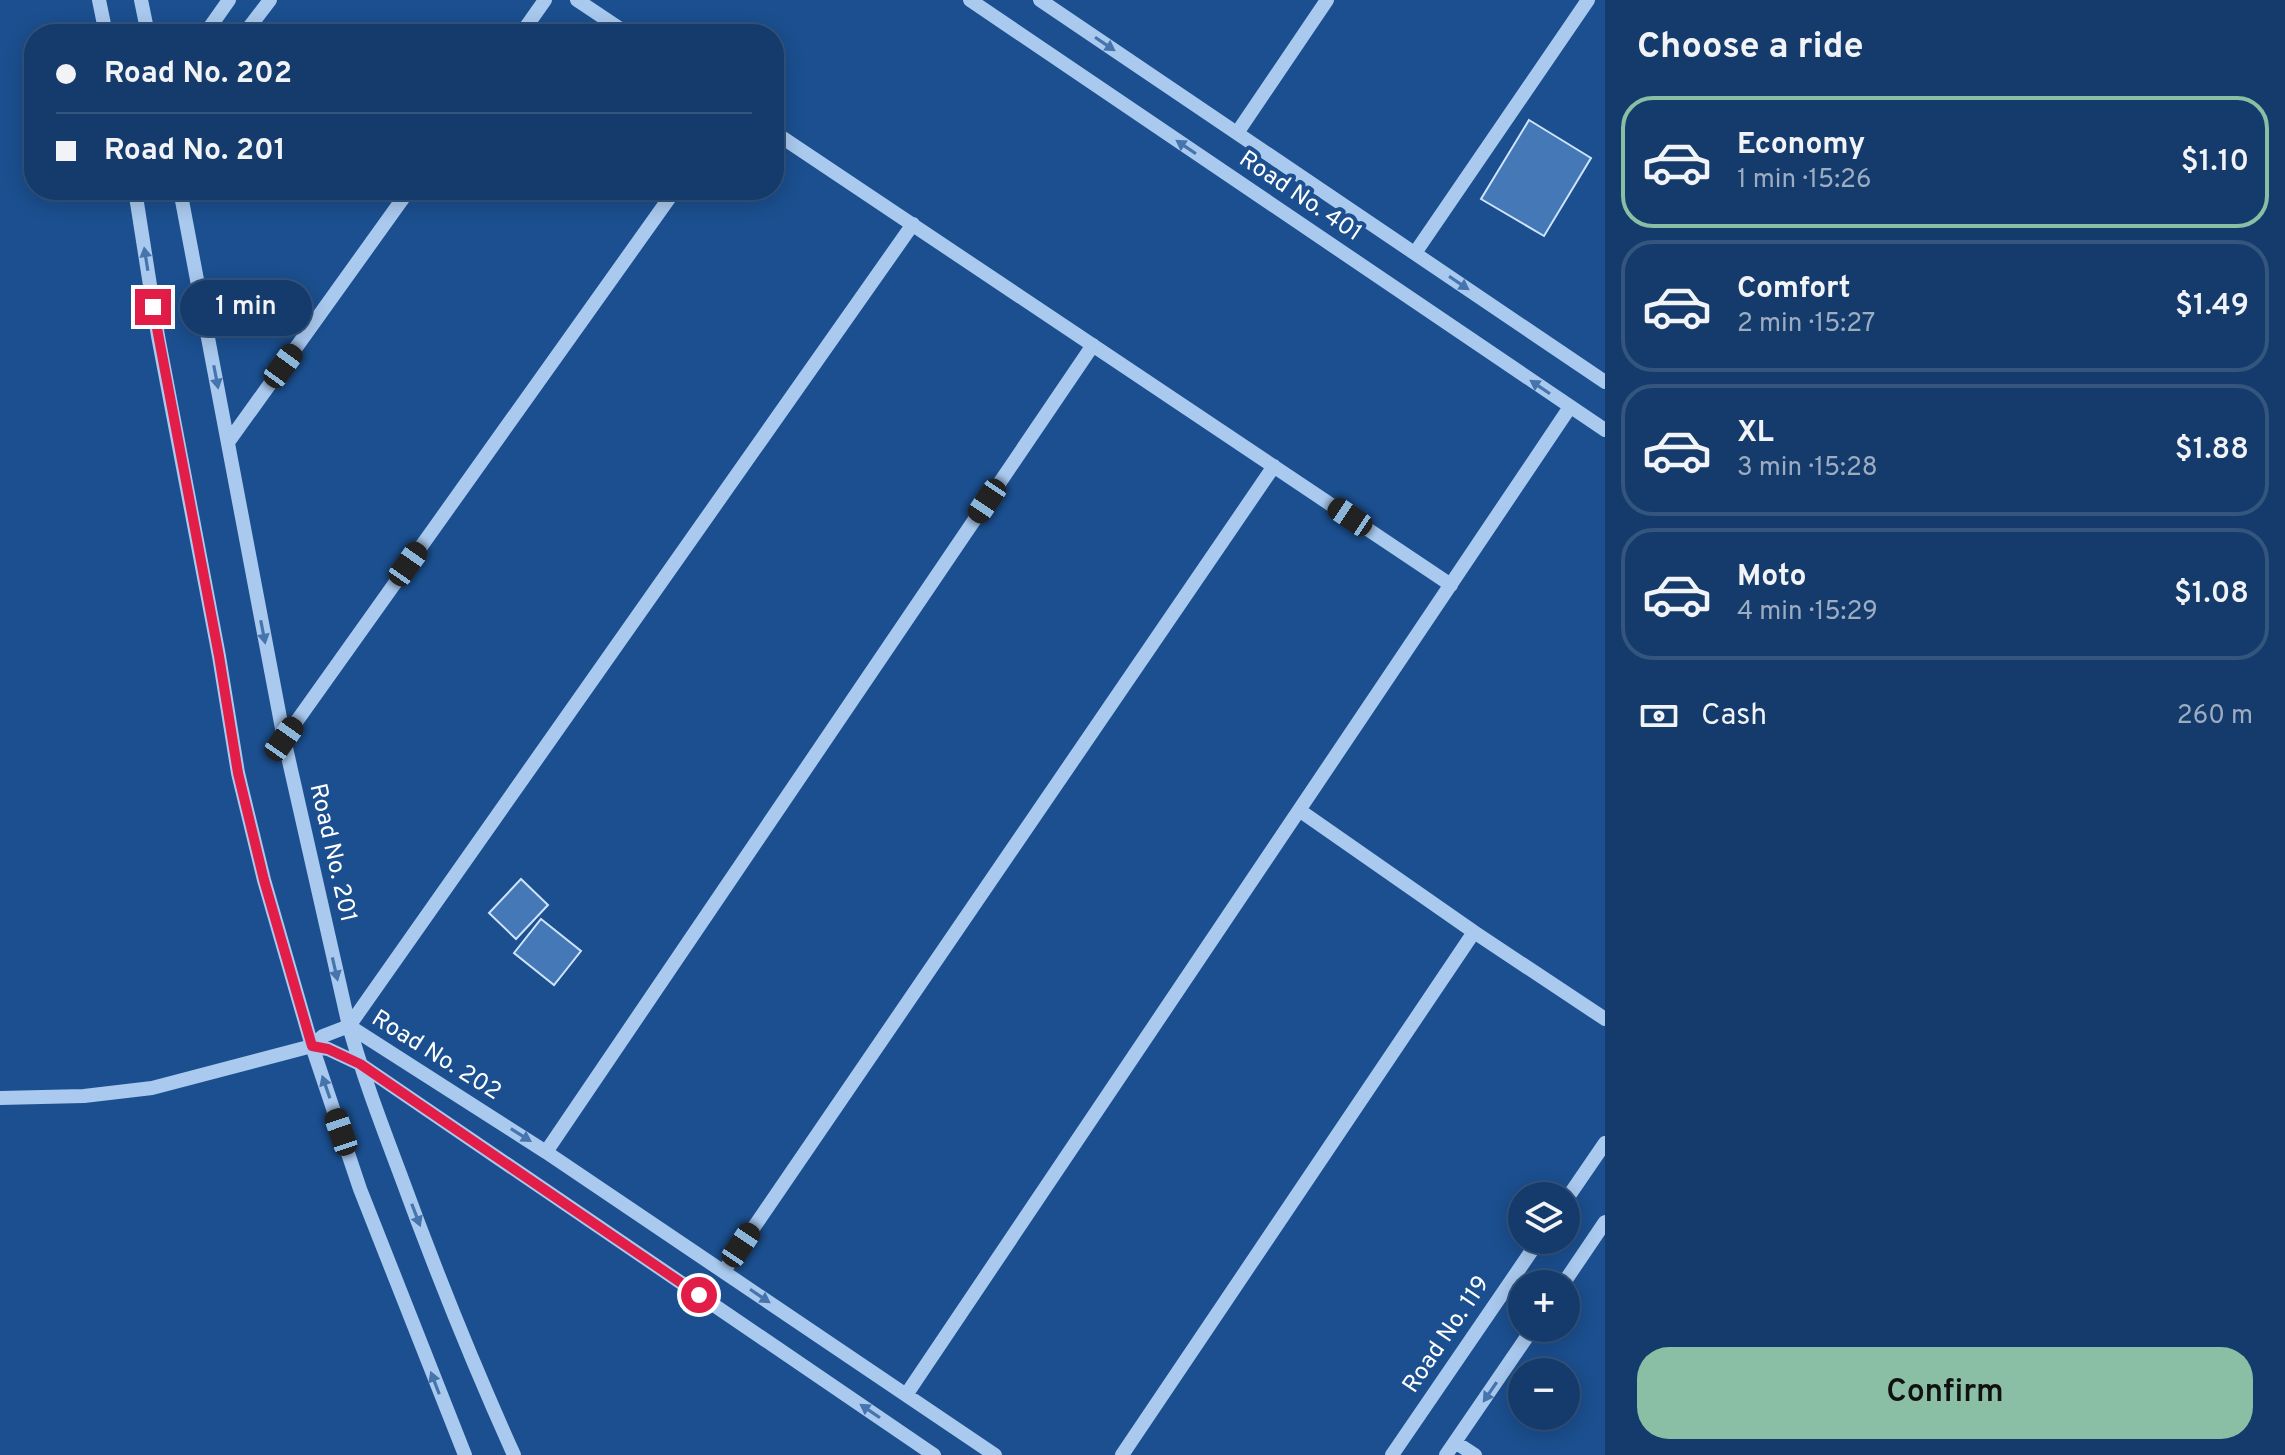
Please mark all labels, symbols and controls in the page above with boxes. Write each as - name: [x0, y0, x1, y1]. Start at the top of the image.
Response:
- text: Choose a ride: [1637, 25, 1863, 71]
- one-way arrow: [1094, 36, 1115, 51]
- text: Road No. 202: [104, 56, 292, 93]
- icon: car: [1641, 126, 1713, 198]
- text: Economy: [1737, 127, 1865, 164]
- text: Road No. 201: [104, 133, 286, 170]
- one-way arrow: [1175, 140, 1197, 154]
- text: $1.10: [2181, 144, 2249, 181]
- street label: Road No. 401: [1233, 145, 1367, 249]
- text: 1 min · 15:26: [1737, 164, 1871, 197]
- one-way arrow: [139, 246, 152, 271]
- icon: car: [1641, 270, 1713, 342]
- text: Comfort: [1737, 271, 1850, 308]
- one-way arrow: [1449, 275, 1470, 290]
- callout: 1 min: [181, 279, 313, 335]
- text: $1.49: [2175, 288, 2249, 325]
- route end: [135, 289, 171, 325]
- text: 1 min: [215, 291, 277, 324]
- text: 2 min · 15:27: [1737, 308, 1875, 341]
- car: [259, 340, 307, 392]
- one-way arrow: [211, 364, 223, 389]
- one-way arrow: [1530, 379, 1551, 394]
- icon: car: [1641, 414, 1713, 486]
- text: XL: [1737, 415, 1774, 452]
- text: $1.88: [2175, 432, 2249, 469]
- text: 3 min · 15:28: [1737, 452, 1878, 485]
- car: [964, 474, 1010, 528]
- car: [1323, 494, 1377, 540]
- car: [384, 537, 432, 591]
- icon: car: [1641, 558, 1713, 630]
- text: Moto: [1737, 559, 1807, 596]
- text: $1.08: [2174, 576, 2249, 613]
- text: 4 min · 15:29: [1737, 596, 1878, 629]
- one-way arrow: [257, 620, 270, 645]
- icon: cash: [1637, 694, 1681, 738]
- text: Cash: [1701, 698, 1767, 735]
- text: 260 m: [2177, 700, 2253, 733]
- car: [260, 712, 308, 766]
- street label: Road No. 201: [301, 781, 363, 925]
- one-way arrow: [330, 956, 342, 981]
- street label: Road No. 202: [366, 1004, 506, 1108]
- one-way arrow: [319, 1074, 331, 1098]
- car: [322, 1105, 360, 1159]
- one-way arrow: [510, 1128, 531, 1143]
- map controls: [1508, 1182, 1580, 1430]
- button: layers: [1508, 1182, 1580, 1254]
- one-way arrow: [410, 1204, 422, 1228]
- car: [718, 1218, 764, 1272]
- button: +: [1508, 1270, 1580, 1342]
- street label: Road No. 119: [1397, 1271, 1497, 1399]
- route start: [681, 1277, 717, 1313]
- one-way arrow: [749, 1288, 770, 1303]
- button: Confirm: [1637, 1347, 2253, 1439]
- button: −: [1508, 1358, 1580, 1430]
- one-way arrow: [428, 1371, 441, 1395]
- one-way arrow: [1483, 1381, 1498, 1402]
- one-way arrow: [859, 1404, 880, 1419]

